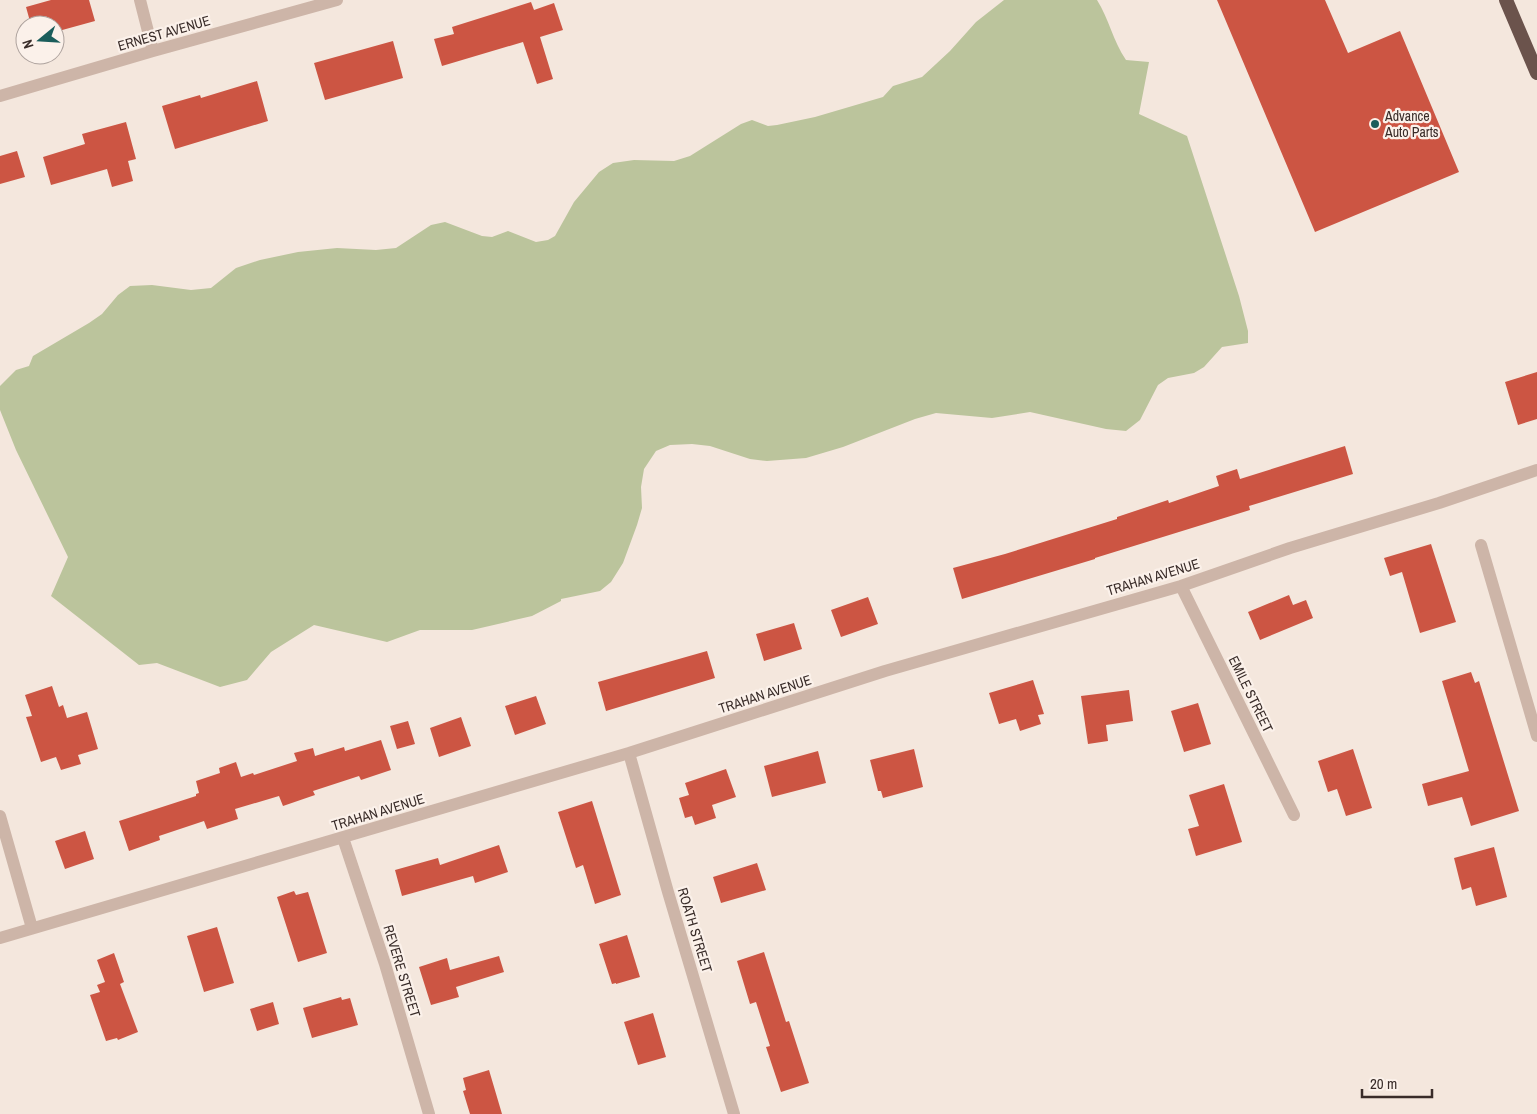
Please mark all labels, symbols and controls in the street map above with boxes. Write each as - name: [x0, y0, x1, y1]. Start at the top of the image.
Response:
- street label: ERNEST AVENUE: [116, 11, 212, 55]
- north arrow: [15, 15, 65, 65]
- text: N: [18, 37, 37, 51]
- place label: Advance Auto Parts: [1384, 107, 1439, 141]
- marker: Advance Auto Parts: [1369, 118, 1381, 130]
- street label: TRAHAN AVENUE: [1104, 554, 1202, 600]
- street label: EMILE STREET: [1225, 653, 1277, 735]
- street label: TRAHAN AVENUE: [717, 671, 813, 717]
- street label: TRAHAN AVENUE: [329, 789, 427, 835]
- street label: ROATH STREET: [674, 885, 716, 975]
- street label: REVERE STREET: [379, 923, 425, 1019]
- scale bar: [1362, 1066, 1432, 1098]
- text: 20 m: [1370, 1073, 1397, 1094]

